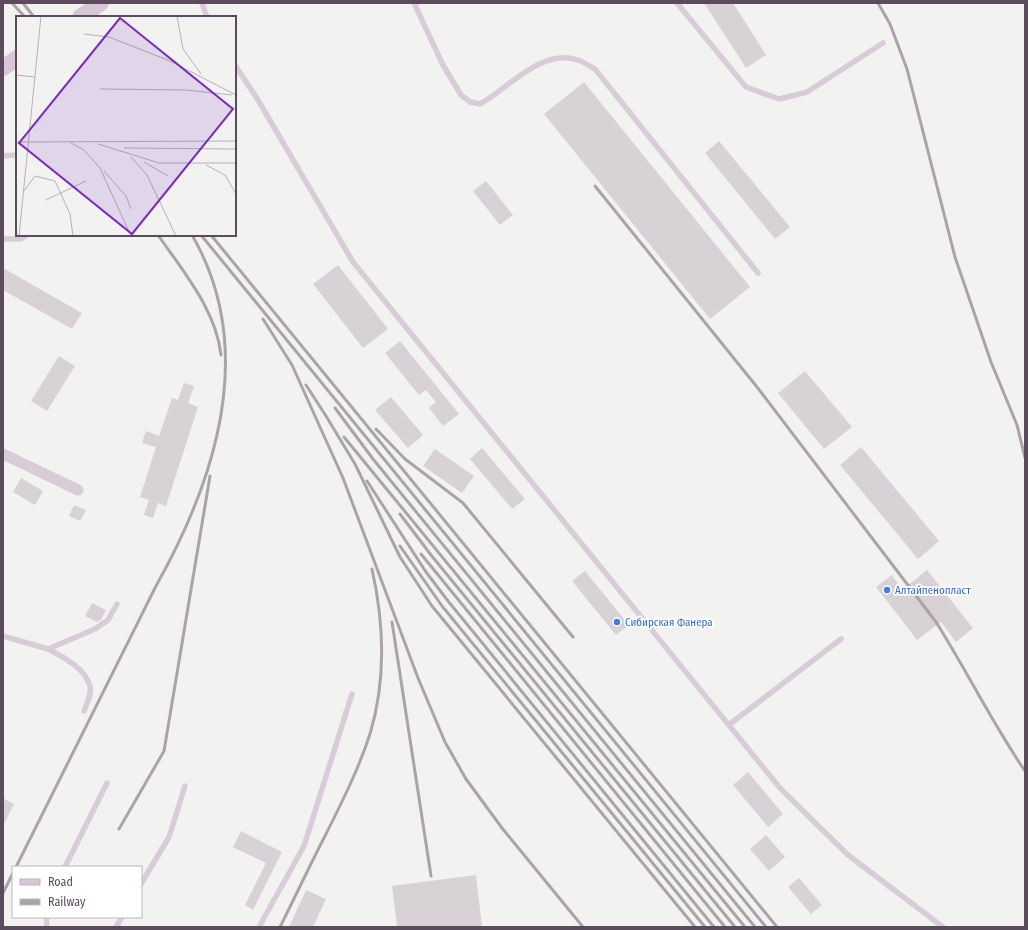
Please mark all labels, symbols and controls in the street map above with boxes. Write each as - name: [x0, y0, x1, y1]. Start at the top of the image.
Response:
- inset map: [16, 16, 236, 236]
- place label: Алтайпенопласт: [895, 584, 971, 597]
- marker: Алтайпенопласт: [882, 585, 892, 595]
- place label: Сибирская Фанера: [625, 616, 713, 629]
- marker: Сибирская Фанера: [612, 617, 622, 627]
- legend: [12, 866, 142, 918]
- text: Road: [48, 875, 73, 889]
- text: Railway: [48, 895, 86, 909]

